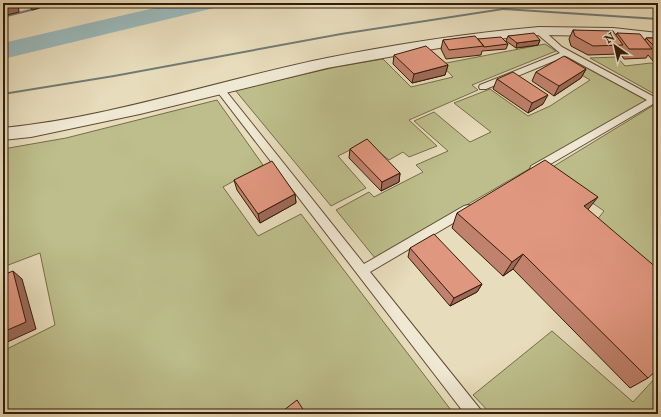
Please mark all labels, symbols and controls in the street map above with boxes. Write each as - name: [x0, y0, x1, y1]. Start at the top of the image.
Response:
- north arrow: [595, 26, 635, 66]
- text: N: [601, 30, 618, 48]

